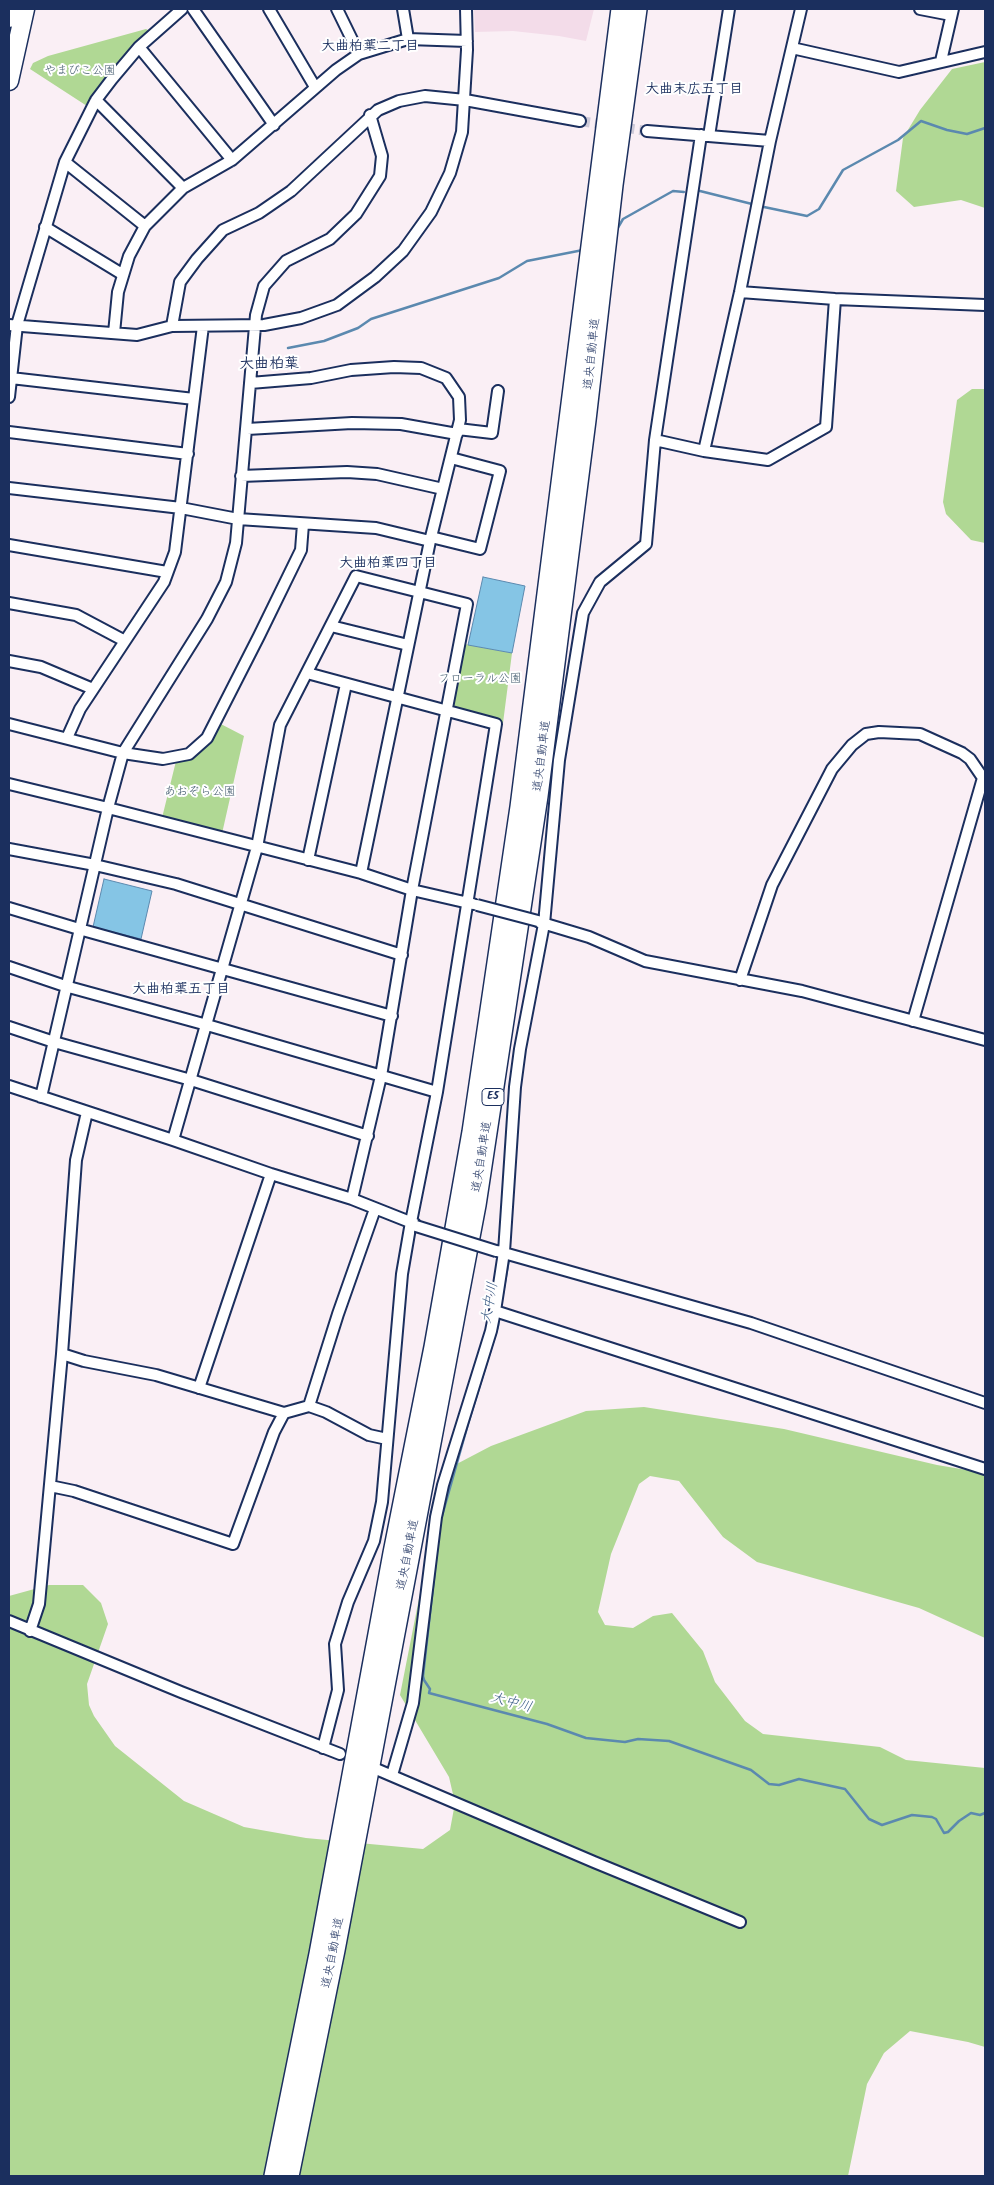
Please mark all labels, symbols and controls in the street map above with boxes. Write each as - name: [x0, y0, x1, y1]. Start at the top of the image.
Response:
- district label: 大曲柏葉二丁目: [321, 40, 419, 56]
- park label: やまびこ公園: [44, 65, 116, 79]
- district label: 大曲末広五丁目: [645, 83, 743, 99]
- street label: 道央自動車道: [582, 317, 604, 391]
- district label: 大曲柏葉: [239, 356, 299, 374]
- district label: 大曲柏葉四丁目: [339, 557, 437, 573]
- park label: フローラル公園: [438, 673, 522, 687]
- street label: 道央自動車道: [531, 719, 555, 793]
- park label: あおぞら公園: [164, 786, 236, 800]
- district label: 大曲柏葉五丁目: [132, 983, 230, 999]
- road number: E5: [482, 1088, 504, 1106]
- street label: 道央自動車道: [470, 1120, 496, 1194]
- water label: 大中川: [479, 1281, 503, 1325]
- street label: 道央自動車道: [395, 1518, 423, 1592]
- water label: 大中川: [489, 1690, 533, 1718]
- street label: 道央自動車道: [320, 1916, 348, 1990]

